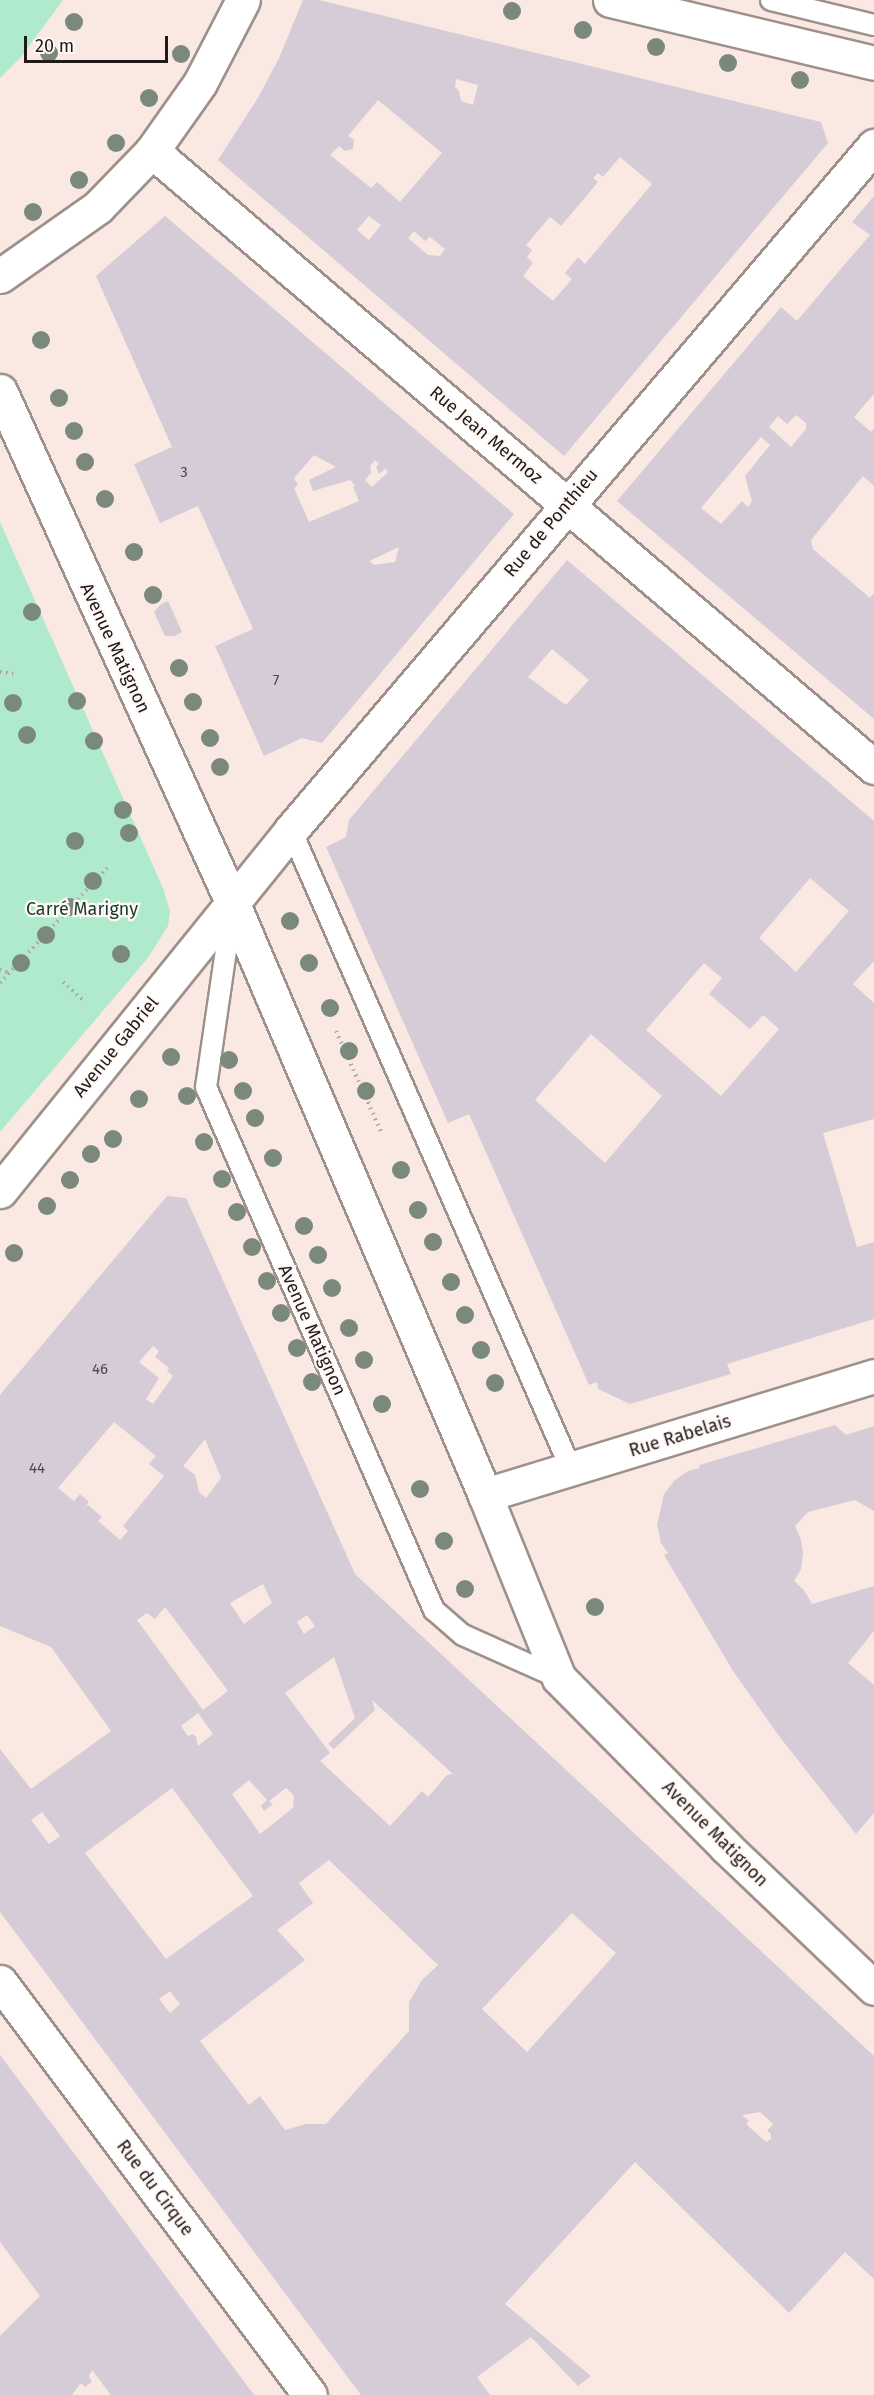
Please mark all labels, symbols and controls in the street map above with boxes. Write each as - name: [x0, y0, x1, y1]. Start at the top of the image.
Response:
- scale bar: [27, 24, 171, 62]
- text: 20 m: [35, 35, 74, 57]
- street label: Rue Jean Mermoz: [425, 382, 547, 488]
- house number: 3: [180, 464, 188, 482]
- street label: Rue de Ponthieu: [499, 464, 603, 582]
- street label: Avenue Matignon: [75, 580, 155, 716]
- house number: 7: [273, 672, 279, 690]
- park label: Carré Marigny: [26, 898, 138, 920]
- street label: Avenue Gabriel: [69, 992, 163, 1102]
- street label: Avenue Matignon: [273, 1261, 351, 1399]
- house number: 46: [92, 1361, 108, 1379]
- street label: Rue Rabelais: [626, 1410, 734, 1462]
- house number: 44: [29, 1460, 45, 1478]
- street label: Avenue Matignon: [658, 1777, 772, 1891]
- street label: Rue du Cirque: [112, 2136, 198, 2240]

